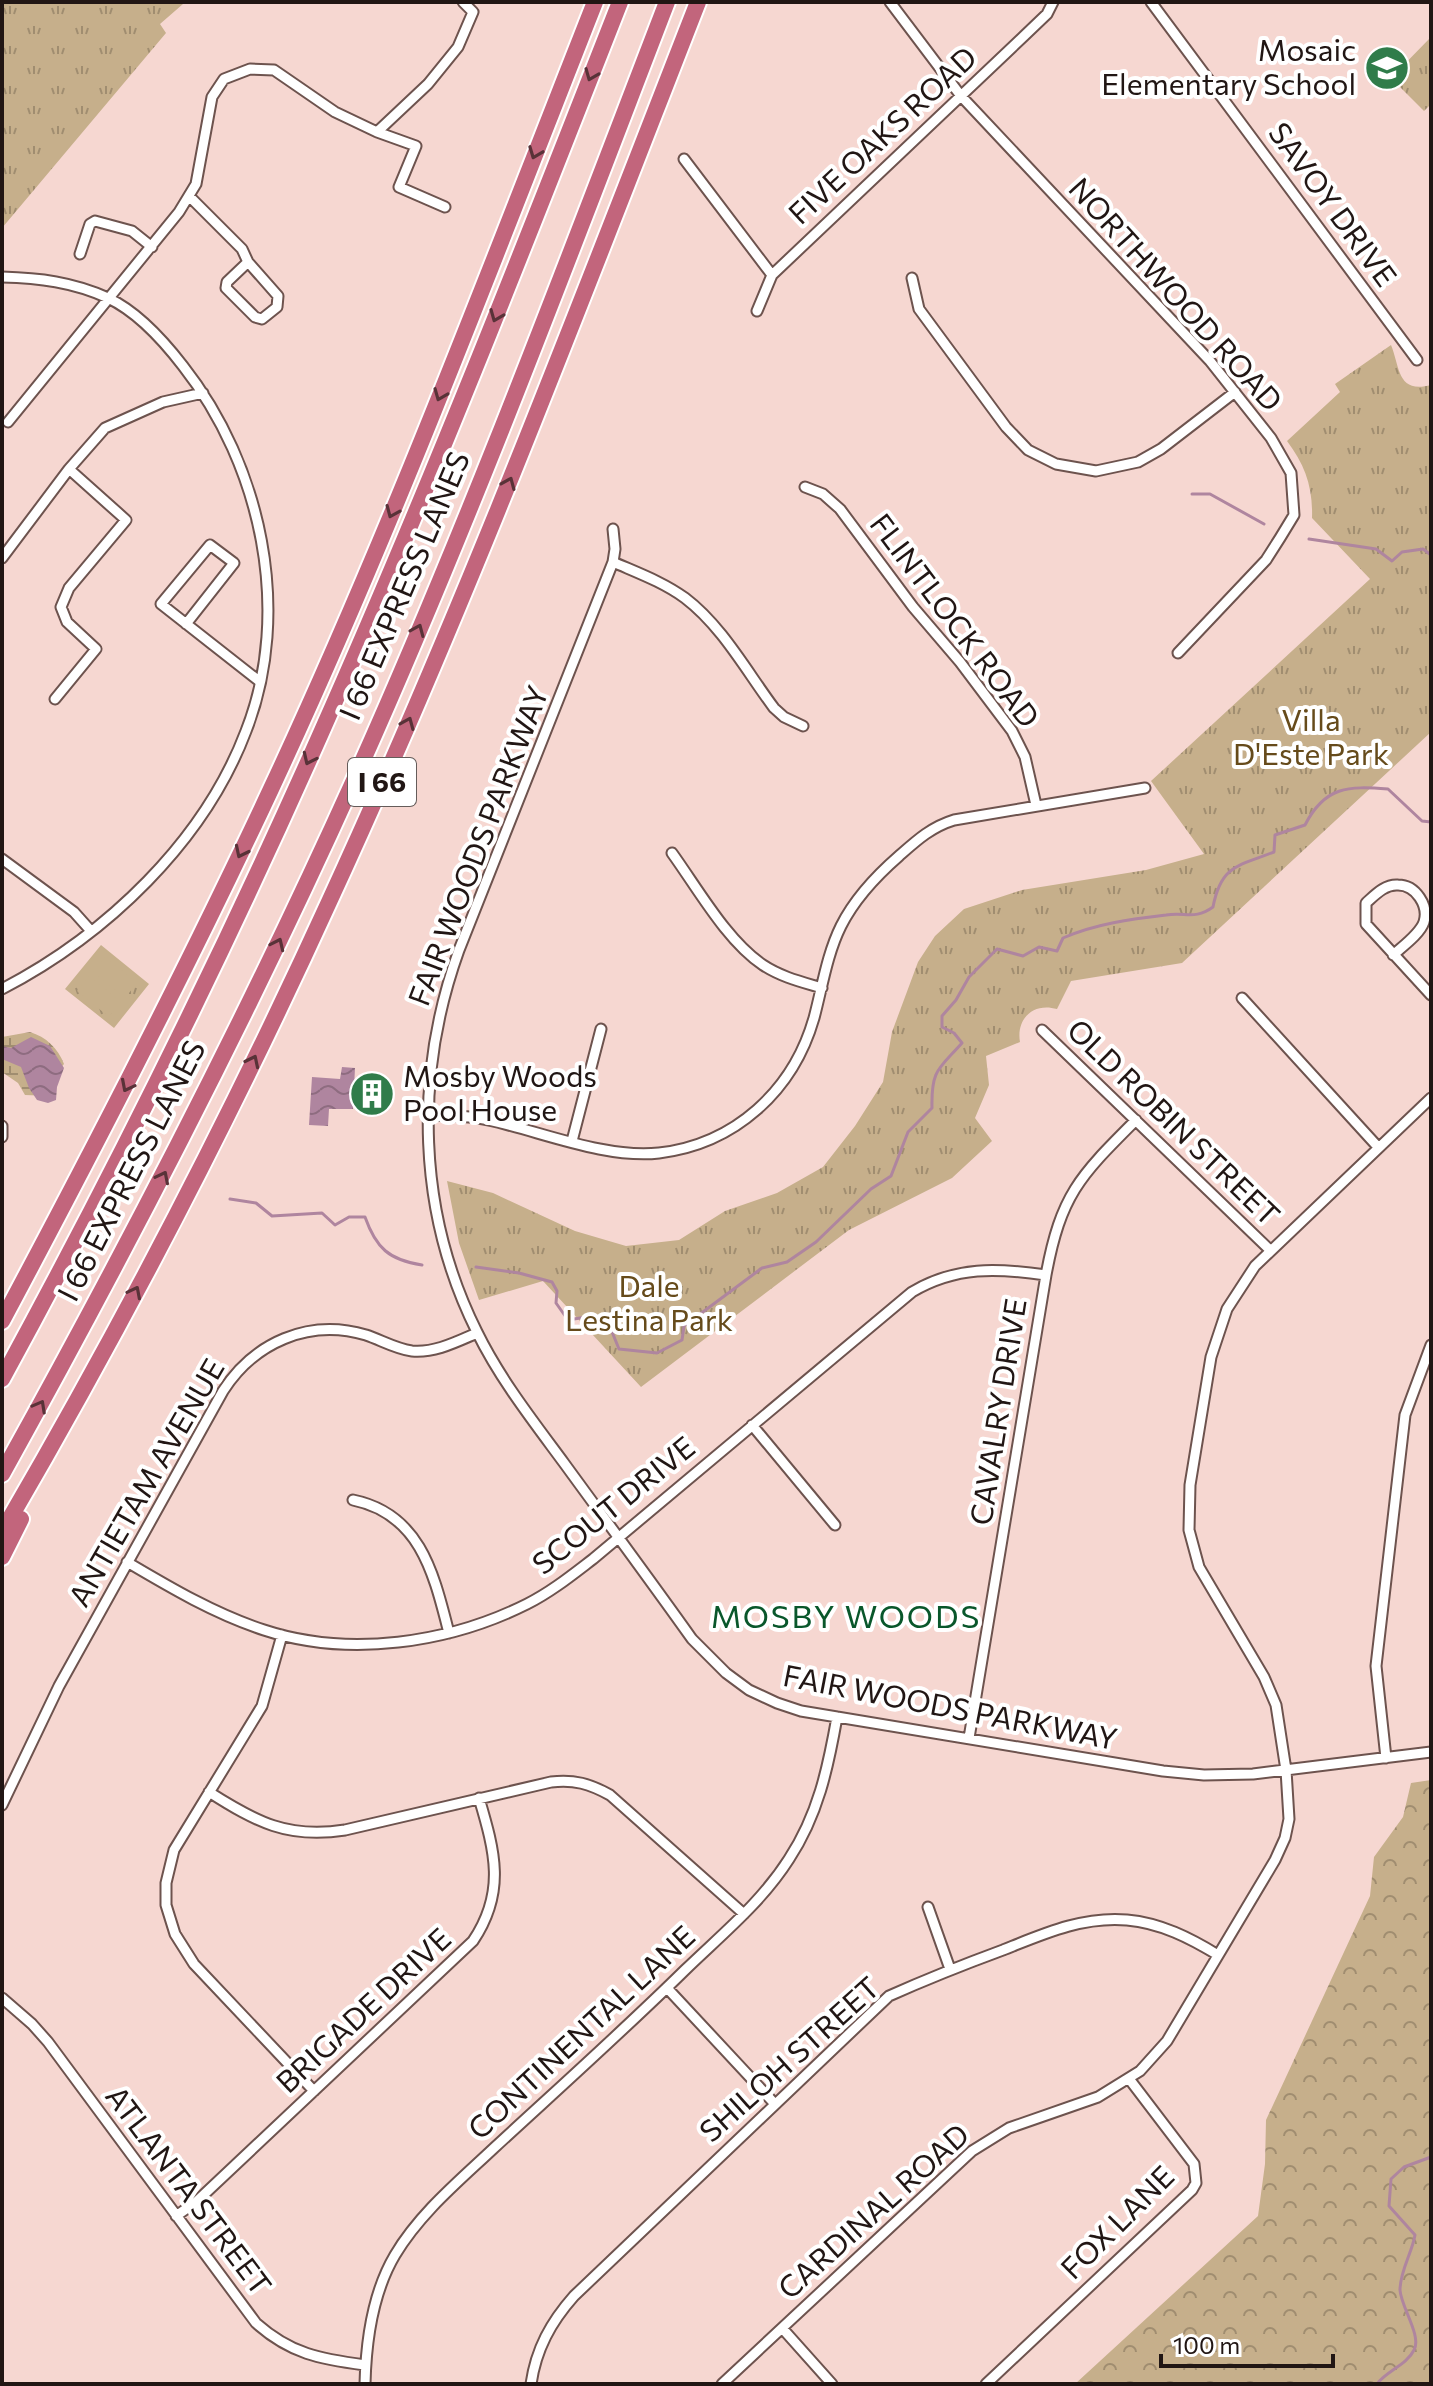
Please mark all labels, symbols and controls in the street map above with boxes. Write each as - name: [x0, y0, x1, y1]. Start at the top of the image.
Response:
- place label: Mosaic Elementary School: [1101, 30, 1356, 101]
- street label: FIVE OAKS ROAD: [780, 38, 983, 231]
- school or university icon: Mosaic Elementary School: [1363, 44, 1411, 92]
- one-way arrow: [585, 67, 601, 81]
- street label: SAVOY DRIVE: [1262, 114, 1406, 293]
- one-way arrow: [529, 145, 545, 159]
- street label: NORTHWOOD ROAD: [1062, 169, 1291, 418]
- one-way arrow: [489, 308, 505, 322]
- one-way arrow: [433, 387, 450, 401]
- street label: I 66 EXPRESS LANES: [329, 445, 476, 725]
- one-way arrow: [500, 477, 516, 492]
- one-way arrow: [385, 504, 401, 518]
- street label: FLINTLOCK ROAD: [864, 505, 1048, 734]
- one-way arrow: [409, 624, 425, 638]
- street label: FAIR WOODS PARKWAY: [399, 680, 555, 1010]
- park label: Villa D'Este Park: [1233, 700, 1389, 771]
- one-way arrow: [399, 717, 415, 731]
- one-way arrow: [303, 751, 319, 765]
- road number: I 66: [348, 758, 416, 806]
- one-way arrow: [235, 844, 251, 859]
- one-way arrow: [268, 937, 284, 952]
- street label: OLD ROBIN STREET: [1061, 1010, 1289, 1232]
- street label: I 66 EXPRESS LANES: [48, 1033, 212, 1307]
- one-way arrow: [243, 1054, 258, 1069]
- place label: Mosby Woods Pool House: [403, 1056, 597, 1127]
- building icon: Mosby Woods Pool House: [348, 1070, 396, 1118]
- one-way arrow: [122, 1078, 137, 1093]
- one-way arrow: [153, 1170, 168, 1185]
- park label: Dale Lestina Park: [565, 1266, 733, 1337]
- one-way arrow: [125, 1286, 140, 1301]
- street label: CAVALRY DRIVE: [960, 1296, 1033, 1528]
- street label: ANTIETAM AVENUE: [59, 1351, 231, 1612]
- one-way arrow: [30, 1400, 46, 1415]
- street label: SCOUT DRIVE: [524, 1427, 701, 1581]
- district label: MOSBY WOODS: [711, 1595, 981, 1635]
- street label: FAIR WOODS PARKWAY: [780, 1655, 1121, 1756]
- street label: CONTINENTAL LANE: [459, 1916, 701, 2146]
- street label: BRIGADE DRIVE: [267, 1919, 457, 2099]
- street label: SHILOH STREET: [691, 1968, 886, 2149]
- street label: ATLANTA STREET: [99, 2078, 281, 2301]
- street label: CARDINAL ROAD: [769, 2115, 975, 2306]
- street label: FOX LANE: [1052, 2157, 1181, 2286]
- scale bar: [1161, 2318, 1333, 2368]
- text: 100 m: [1173, 2330, 1240, 2359]

